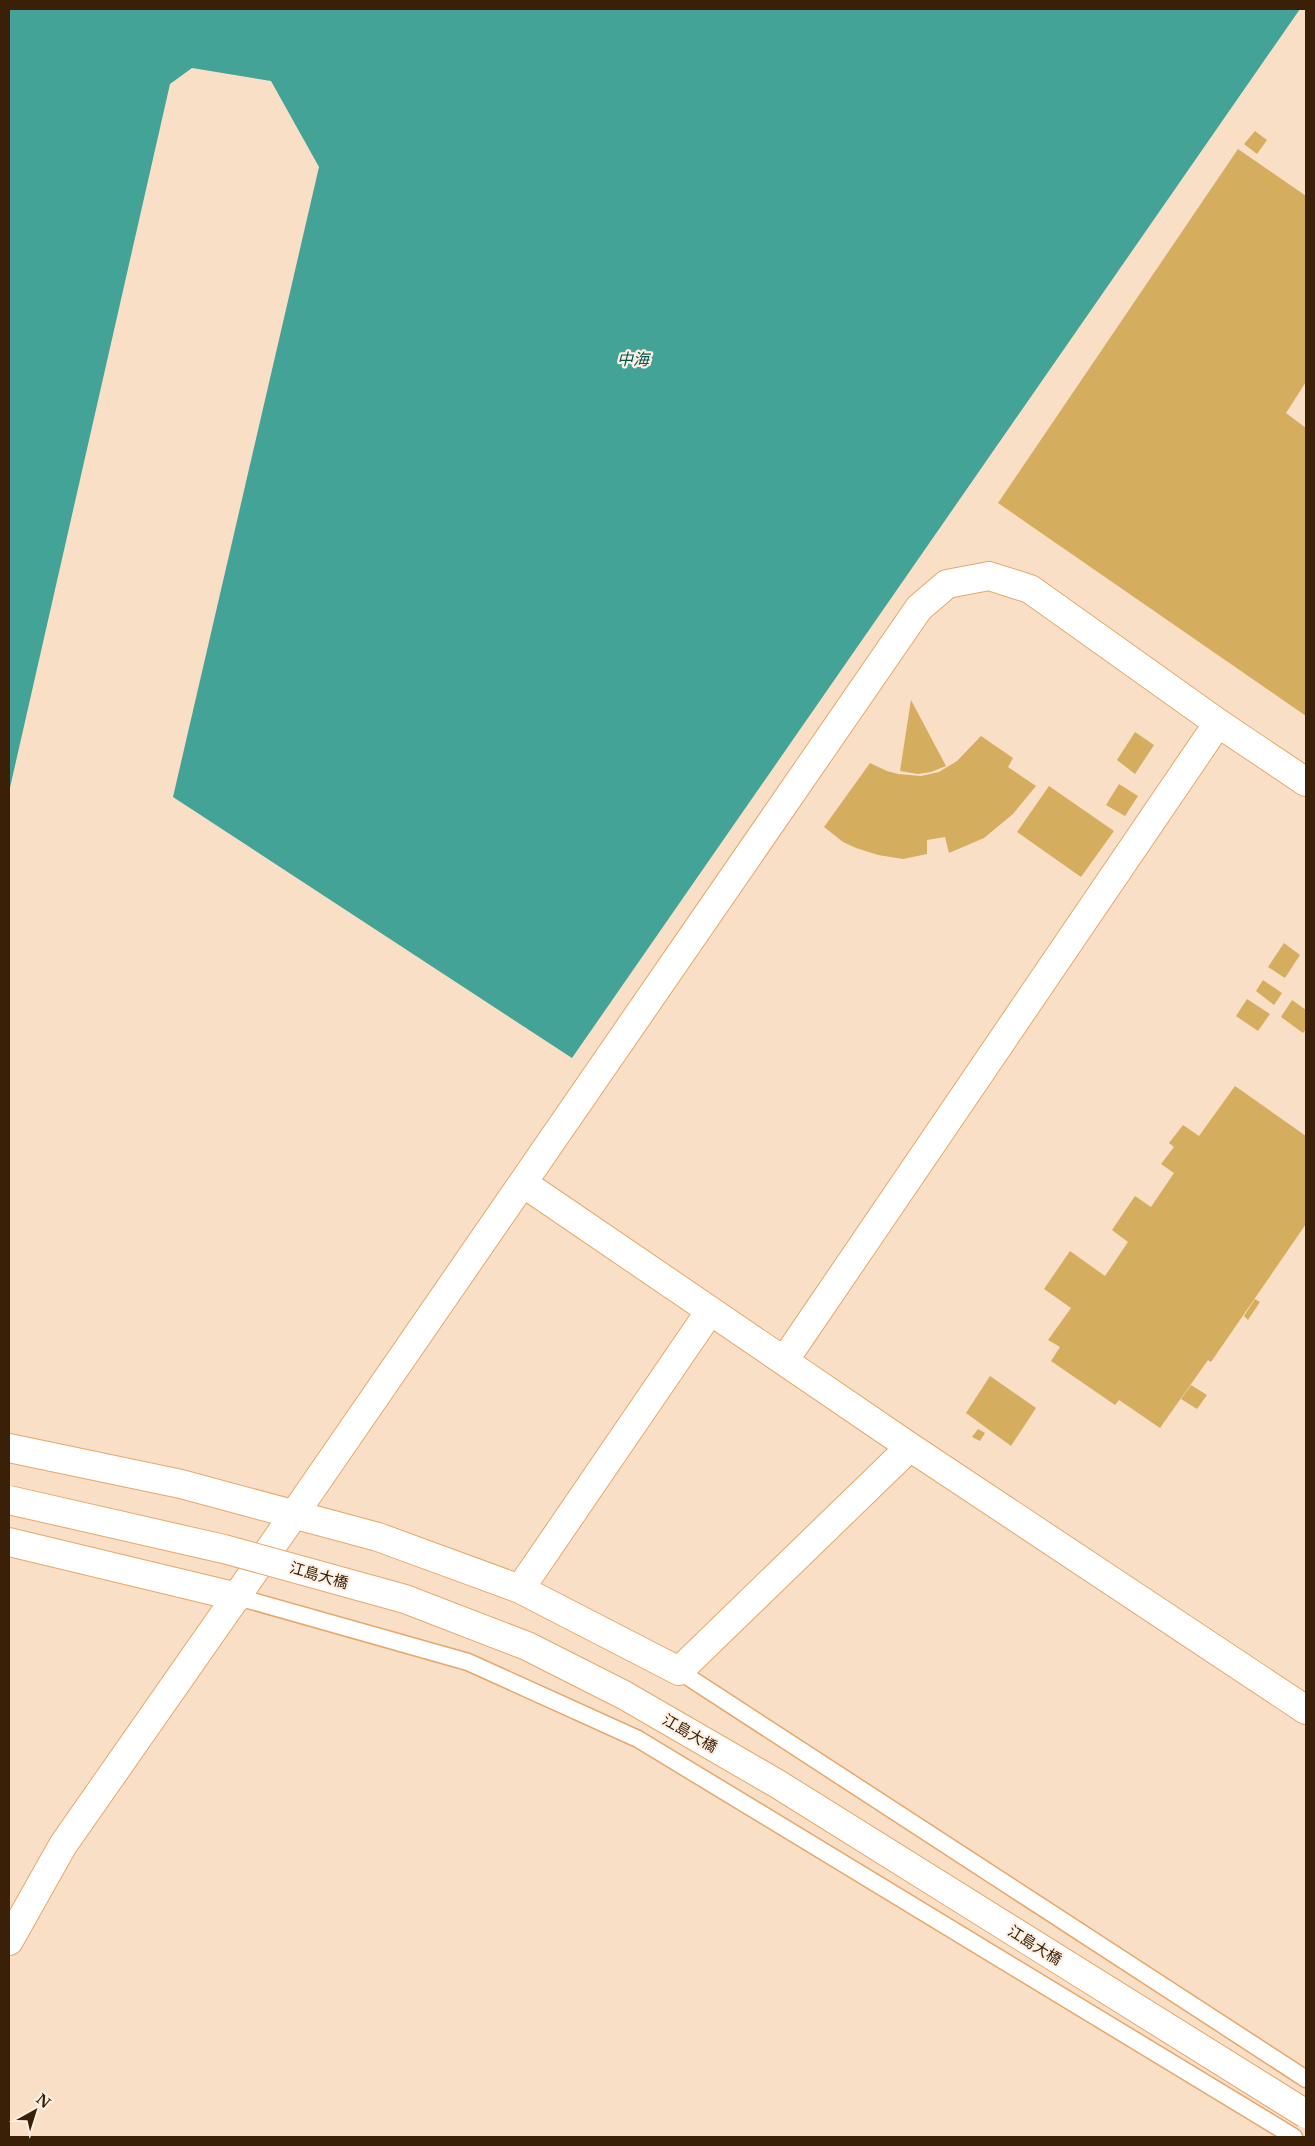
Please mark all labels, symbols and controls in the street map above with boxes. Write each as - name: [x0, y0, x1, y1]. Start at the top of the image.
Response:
- water label: 中海: [617, 349, 652, 369]
- street label: 江島大橋: [288, 1558, 350, 1592]
- street label: 江島大橋: [659, 1710, 721, 1756]
- street label: 江島大橋: [1005, 1921, 1065, 1969]
- north arrow: [10, 2086, 60, 2136]
- text: N: [32, 2090, 54, 2112]

